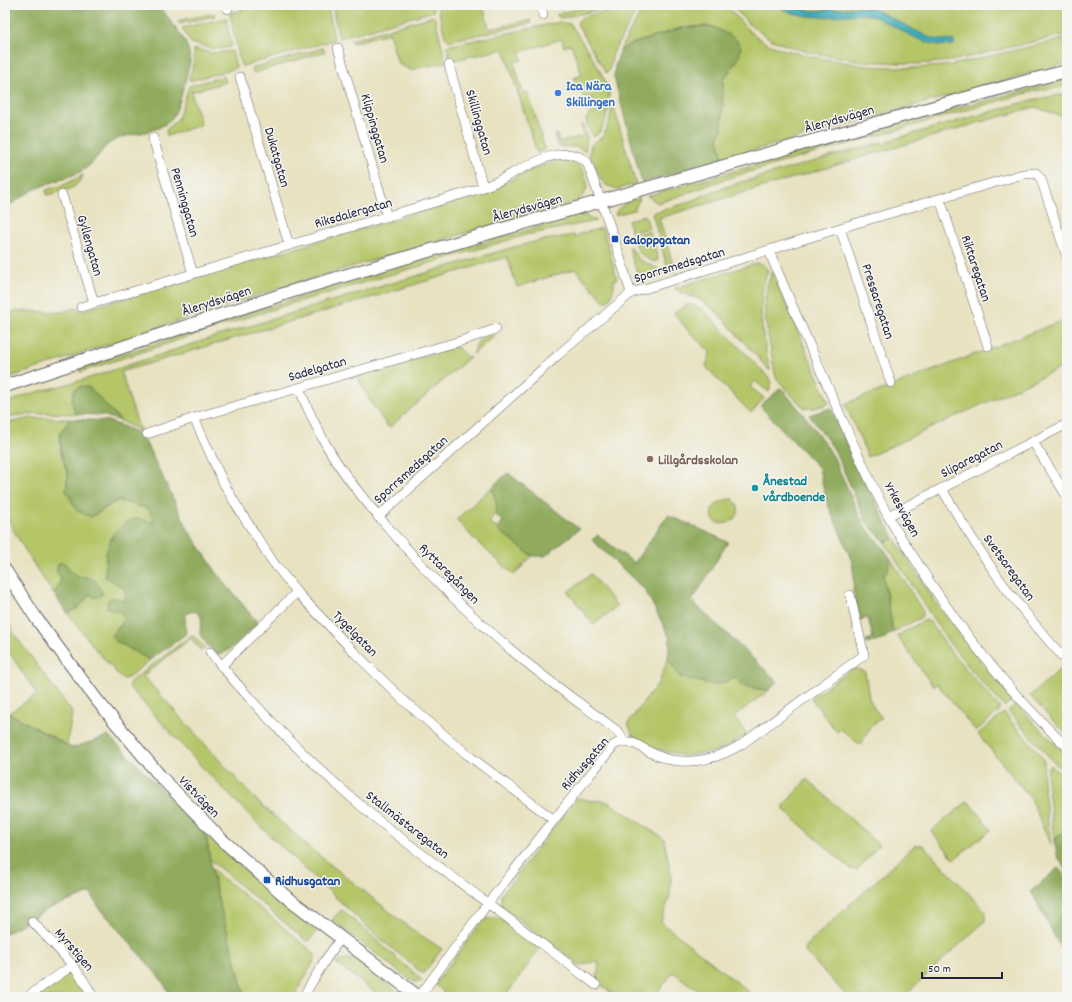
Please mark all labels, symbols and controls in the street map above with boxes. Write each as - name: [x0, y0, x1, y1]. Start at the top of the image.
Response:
- place label: Ica Nära Skillingen: [566, 77, 615, 113]
- street label: Skillinggatan: [459, 87, 497, 158]
- marker: Ica Nära Skillingen: [553, 88, 563, 98]
- street label: Klippinggatan: [355, 92, 394, 166]
- street label: Ålerydsvägen: [802, 100, 877, 139]
- street label: Dukatgatan: [258, 125, 294, 190]
- street label: Penninggatan: [165, 165, 204, 240]
- street label: Ålerydsvägen: [490, 189, 565, 228]
- street label: Riksdalergatan: [312, 193, 395, 235]
- street label: Gyllengatan: [71, 213, 107, 279]
- place label: Galoppgatan: [623, 231, 691, 251]
- street label: Riktaregatan: [955, 233, 995, 305]
- marker: Galoppgatan: [610, 234, 620, 244]
- street label: Sporrsmedsgatan: [632, 243, 728, 289]
- street label: Pressaregatan: [855, 261, 899, 342]
- street label: Ålerydsvägen: [179, 281, 254, 322]
- street label: Sadelgatan: [286, 352, 349, 388]
- street label: Sporrsmedsgatan: [370, 432, 453, 509]
- street label: Sliparegatan: [937, 436, 1006, 484]
- place label: Lillgårdsskolan: [658, 451, 738, 471]
- marker: Lillgårdsskolan: [645, 454, 655, 464]
- place label: Ånestad vårdboende: [763, 472, 825, 508]
- street label: Yrkesvägen: [878, 479, 924, 541]
- marker: Ånestad vårdboende: [750, 483, 760, 493]
- street label: Svetsaregatan: [977, 531, 1039, 606]
- street label: Ryttaregången: [414, 539, 484, 609]
- street label: Tygelgatan: [327, 607, 382, 662]
- street label: Ridhusgatan: [557, 733, 614, 795]
- street label: Vistvägen: [173, 772, 224, 823]
- street label: Stallmästaregatan: [361, 787, 453, 865]
- place label: Ridhusgatan: [275, 872, 341, 892]
- marker: Ridhusgatan: [262, 875, 272, 885]
- street label: Myrstigen: [49, 924, 98, 976]
- scale bar: [922, 954, 1002, 980]
- text: 50 m: [928, 961, 951, 978]

